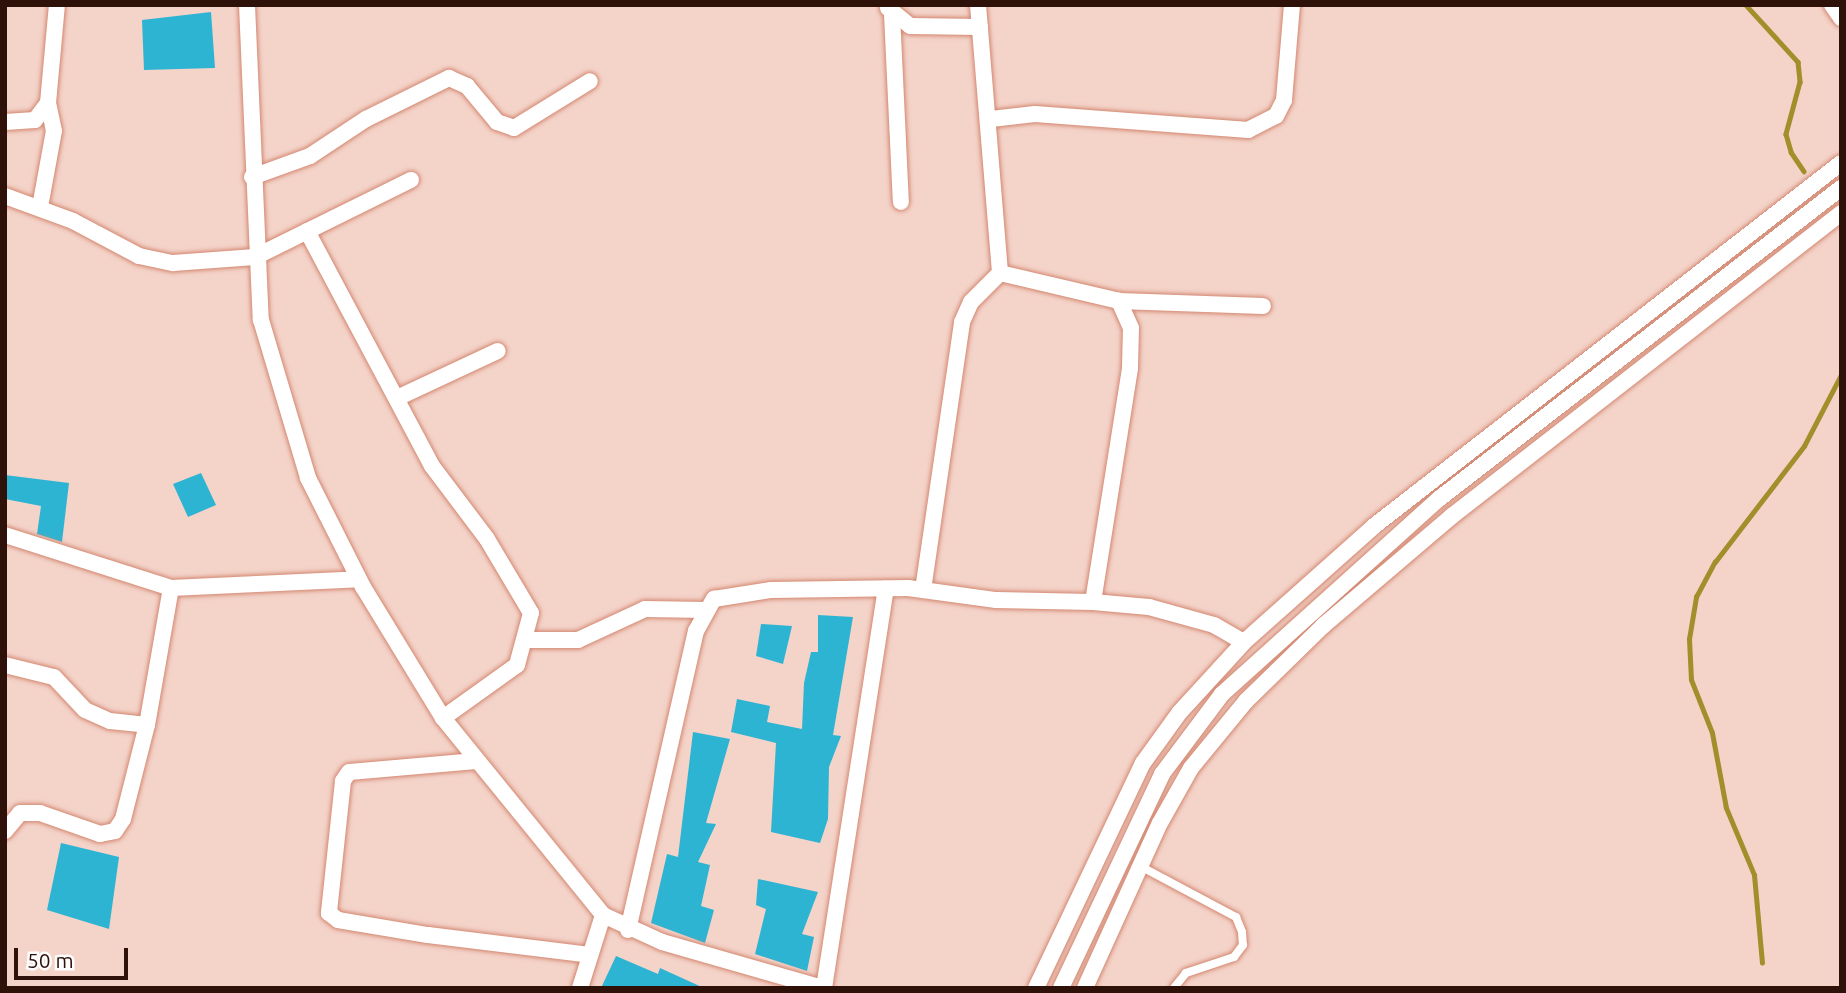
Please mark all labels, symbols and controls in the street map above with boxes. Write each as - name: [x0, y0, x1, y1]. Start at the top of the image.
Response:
- scale bar: [18, 934, 131, 978]
- text: 50 m: [27, 948, 74, 972]

